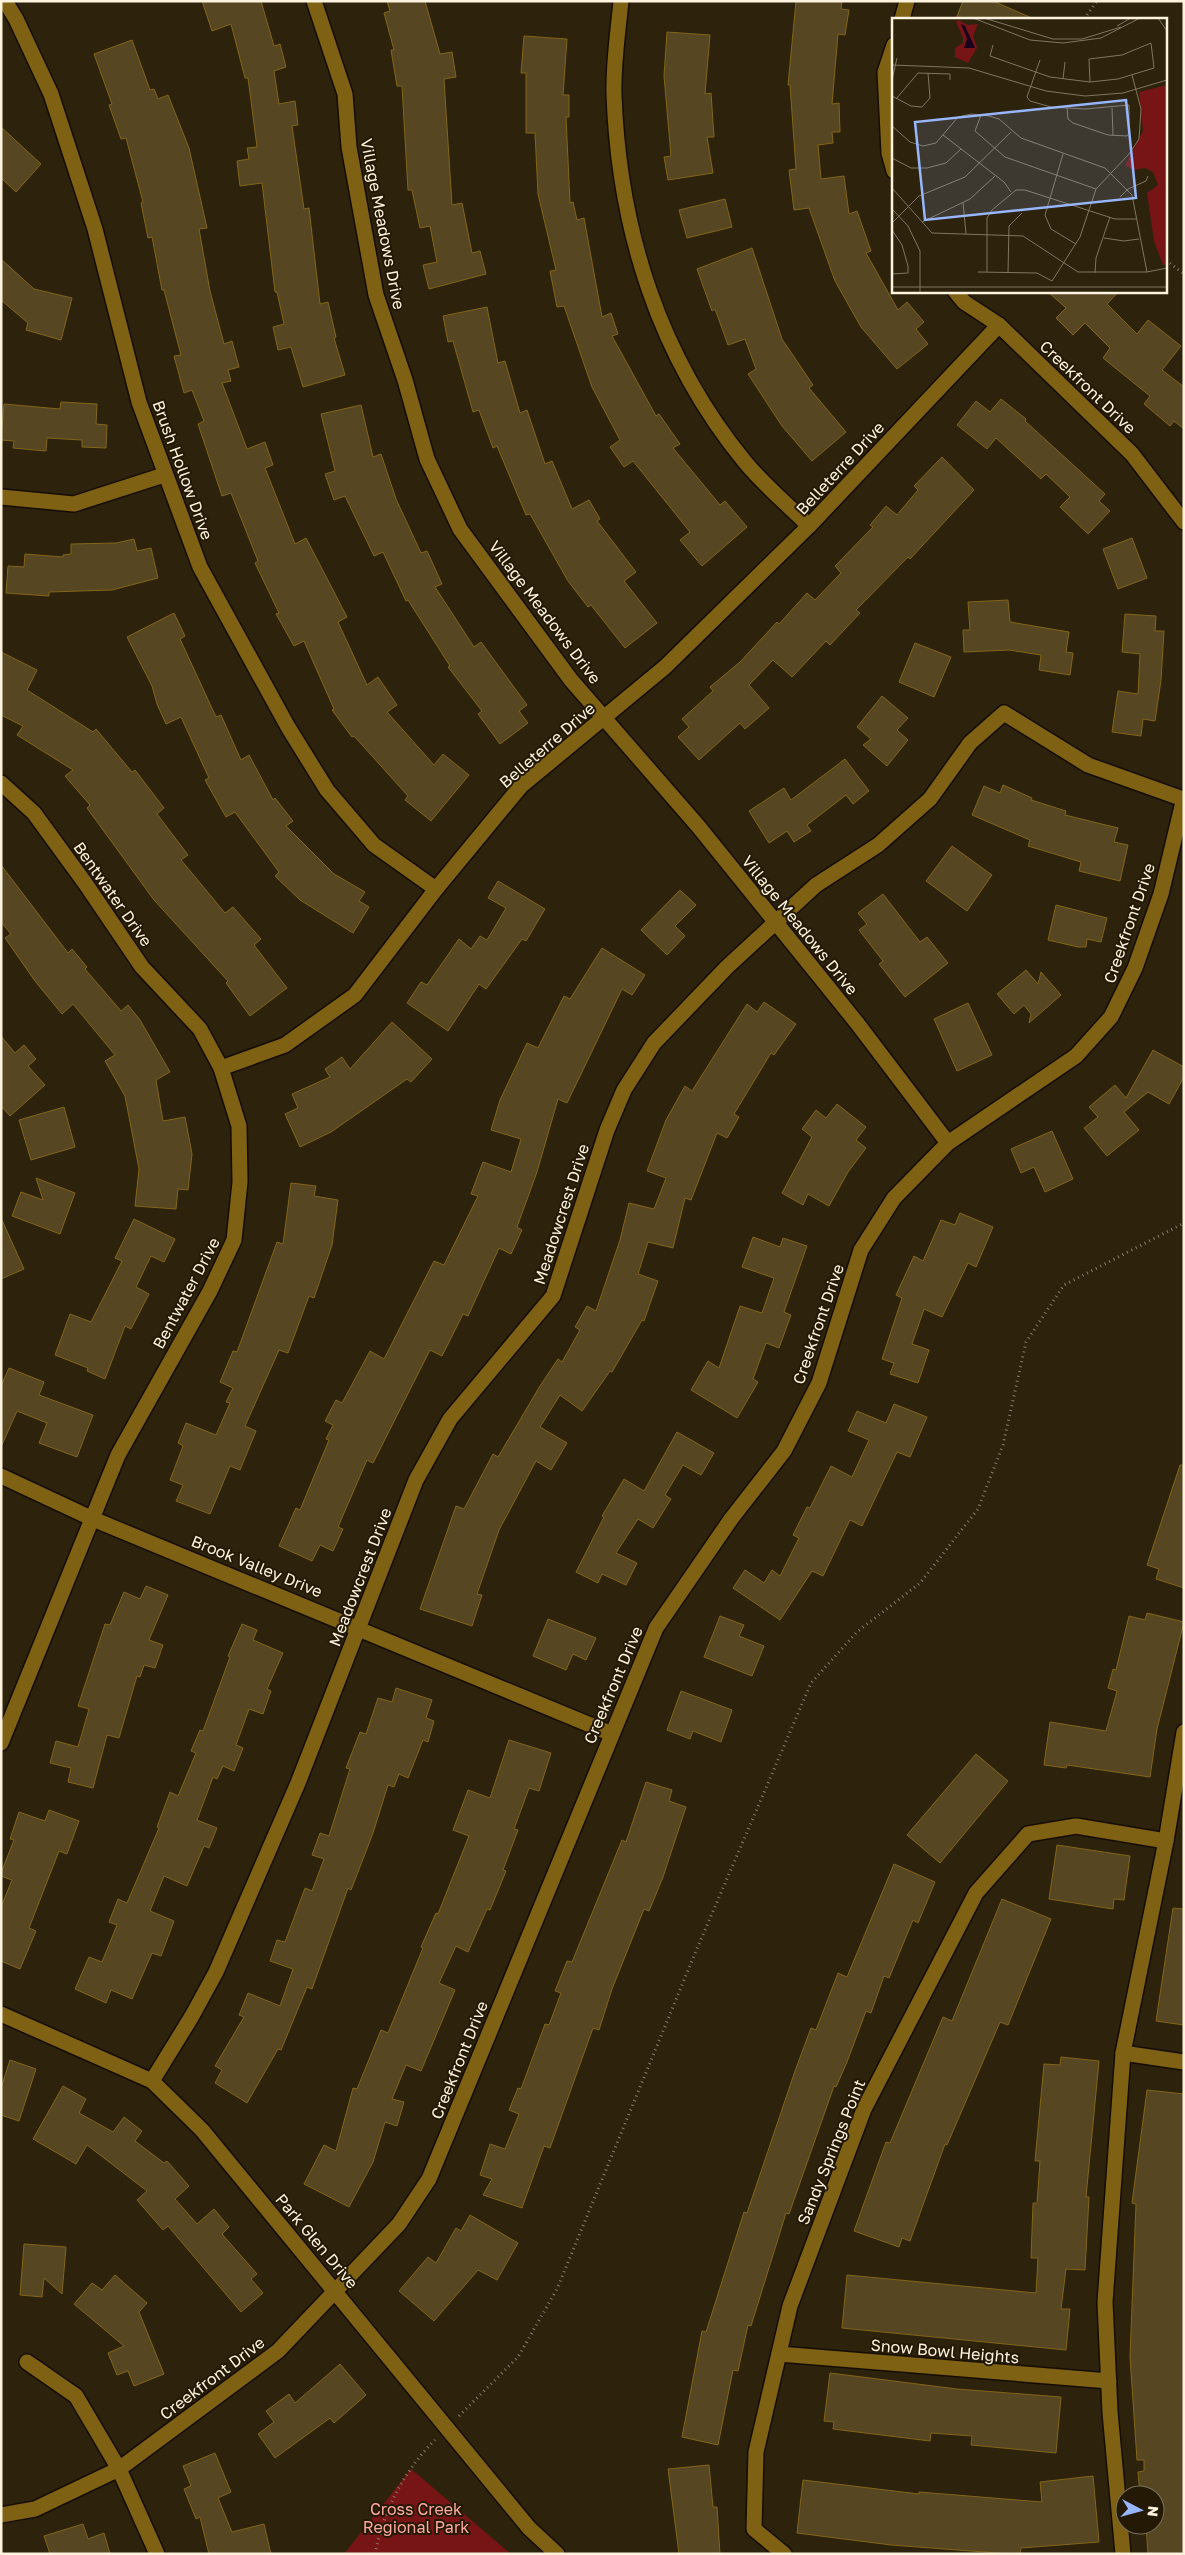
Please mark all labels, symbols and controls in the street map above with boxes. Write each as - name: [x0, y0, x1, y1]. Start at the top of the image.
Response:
- inset map: [892, 18, 1168, 292]
- street label: Village Meadows Drive: [357, 137, 409, 311]
- street label: Creekfront Drive: [1036, 336, 1140, 438]
- street label: Brush Hollow Drive: [148, 398, 218, 542]
- street label: Belleterre Drive: [792, 417, 888, 519]
- street label: Village Meadows Drive: [485, 537, 605, 687]
- street label: Belleterre Drive: [495, 698, 599, 792]
- street label: Bentwater Drive: [69, 838, 157, 950]
- street label: Village Meadows Drive: [738, 851, 862, 999]
- street label: Creekfront Drive: [1099, 860, 1159, 986]
- street label: Meadowcrest Drive: [529, 1141, 593, 1287]
- street label: Bentwater Drive: [148, 1234, 224, 1352]
- street label: Creekfront Drive: [788, 1261, 848, 1387]
- street label: Meadowcrest Drive: [324, 1505, 396, 1649]
- street label: Brook Valley Drive: [189, 1531, 325, 1601]
- street label: Creekfront Drive: [579, 1623, 647, 1747]
- street label: Creekfront Drive: [426, 1998, 492, 2122]
- street label: Sandy Springs Point: [793, 2076, 869, 2228]
- street label: Park Glen Drive: [272, 2190, 362, 2292]
- street label: Creekfront Drive: [156, 2332, 268, 2424]
- street label: Snow Bowl Heights: [870, 2335, 1020, 2367]
- north arrow: [1115, 2485, 1165, 2535]
- park label: Cross Creek Regional Park: [363, 2499, 469, 2537]
- text: N: [1144, 2505, 1162, 2518]

